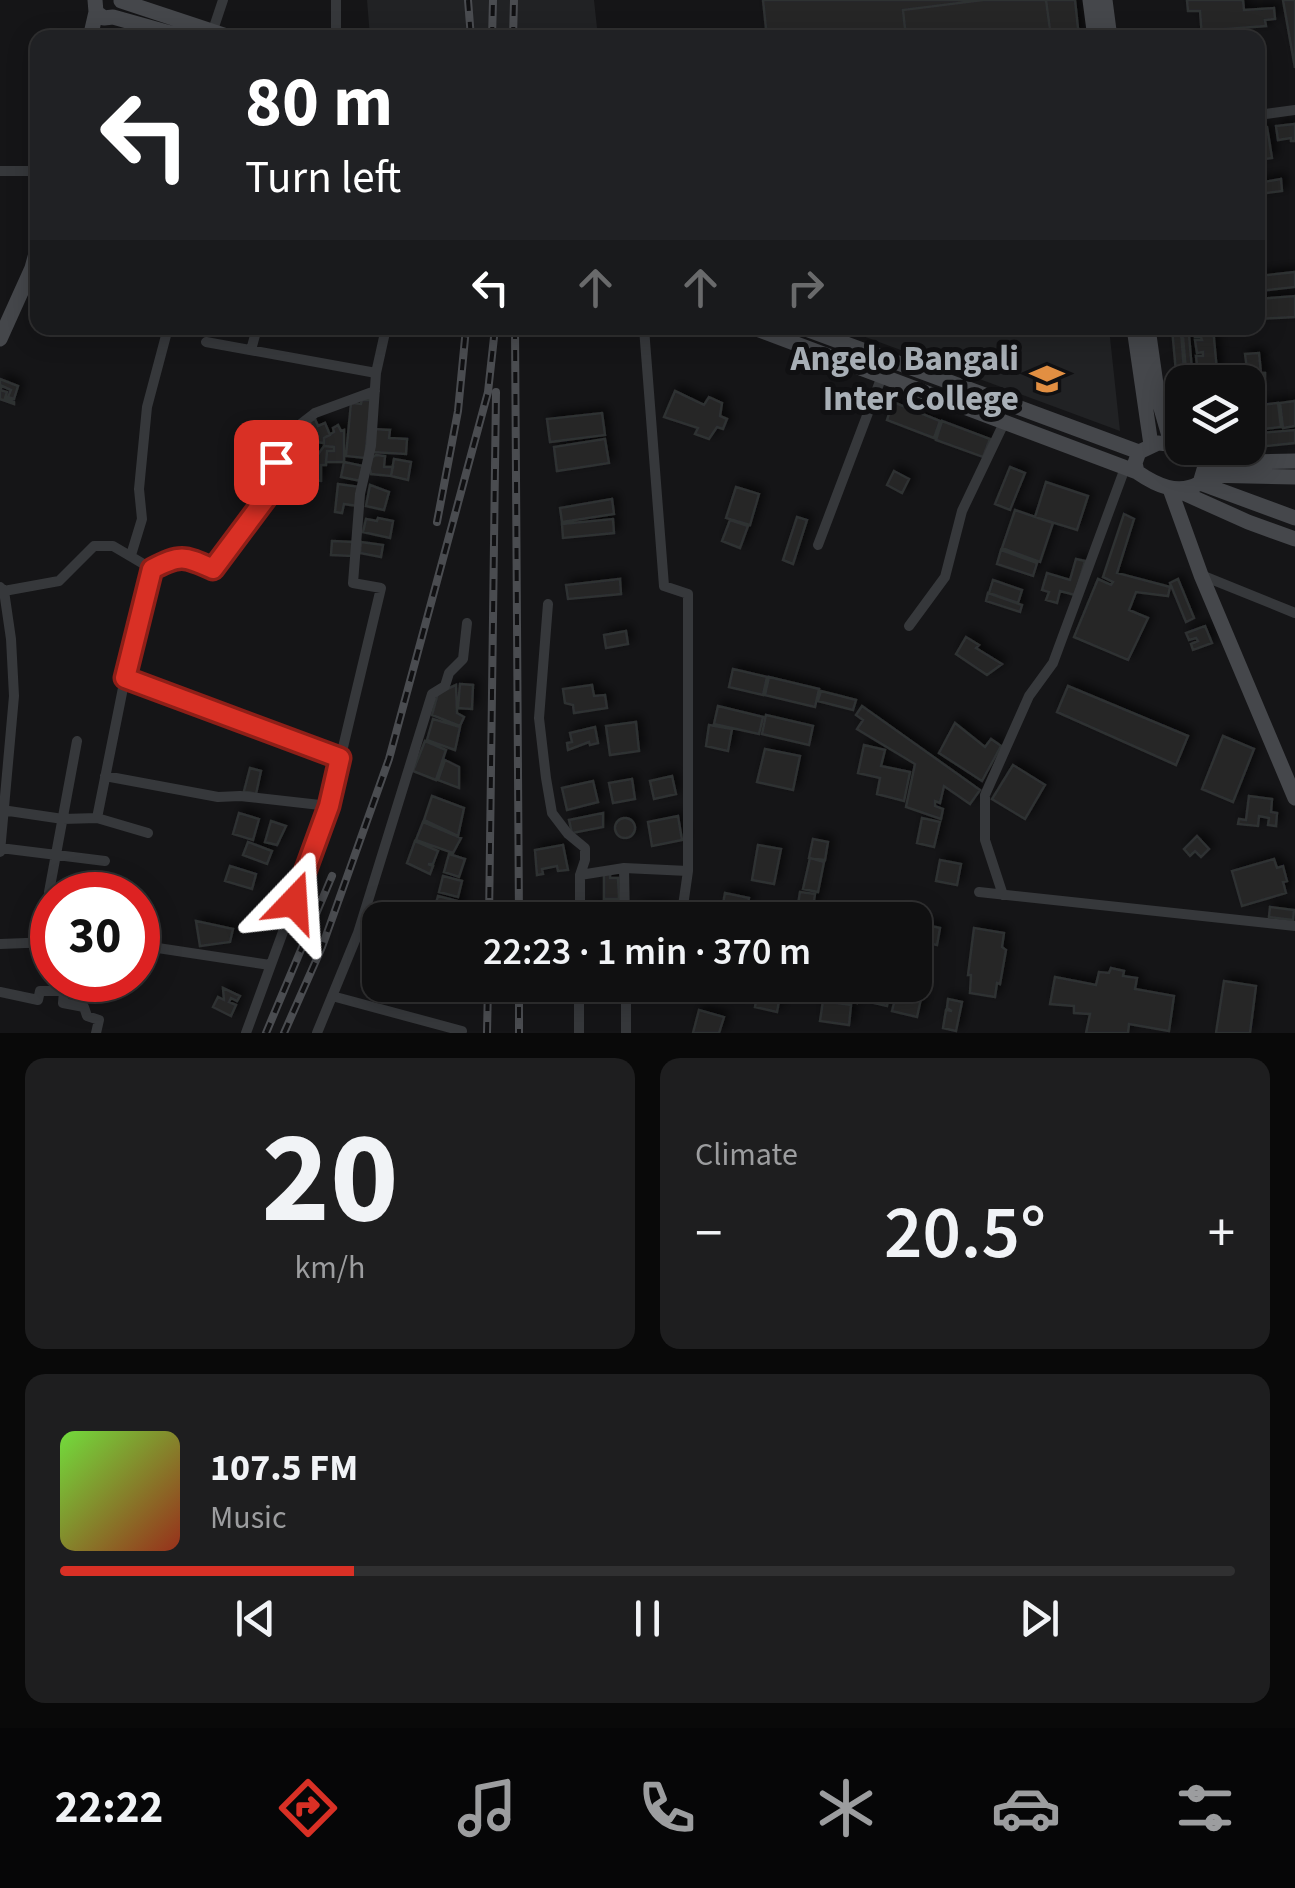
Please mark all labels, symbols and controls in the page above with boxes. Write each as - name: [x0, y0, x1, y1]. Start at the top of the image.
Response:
- text: 80 m: [245, 53, 393, 153]
- icon: left: [80, 70, 210, 200]
- text: Turn left: [245, 146, 401, 210]
- icon: left: [463, 260, 518, 315]
- icon: ahead: [568, 260, 623, 315]
- icon: ahead: [673, 260, 728, 315]
- icon: right: [778, 260, 833, 315]
- place label: Angelo Bangali Inter College: [790, 334, 1019, 424]
- school or university icon: Angelo Bangali Inter College: [1028, 360, 1066, 398]
- map controls: [1165, 365, 1265, 465]
- button: layers: [1165, 365, 1265, 465]
- pin: [234, 420, 319, 505]
- icon: arrive: [249, 435, 304, 490]
- position arrow: [242, 850, 346, 954]
- speed limit sign: 30: [30, 872, 160, 1002]
- text: 22:23 · 1 min · 370 m: [483, 925, 811, 979]
- text: 20: [261, 1087, 399, 1272]
- text: Climate: [695, 1132, 798, 1178]
- text: 20.5°: [884, 1180, 1046, 1287]
- text: −: [695, 1195, 722, 1273]
- text: +: [1208, 1195, 1235, 1273]
- text: km/h: [295, 1245, 365, 1291]
- text: 107.5 FM: [210, 1441, 358, 1495]
- text: Music: [210, 1495, 287, 1541]
- icon: previous: [228, 1591, 283, 1646]
- icon: pause: [620, 1591, 675, 1646]
- icon: next: [1012, 1591, 1067, 1646]
- icon: directions: [273, 1773, 343, 1843]
- icon: music: [452, 1773, 522, 1843]
- icon: phone: [632, 1773, 702, 1843]
- icon: climate: [811, 1773, 881, 1843]
- icon: car: [991, 1773, 1061, 1843]
- icon: filters: [1170, 1773, 1240, 1843]
- text: 22:22: [55, 1776, 163, 1840]

